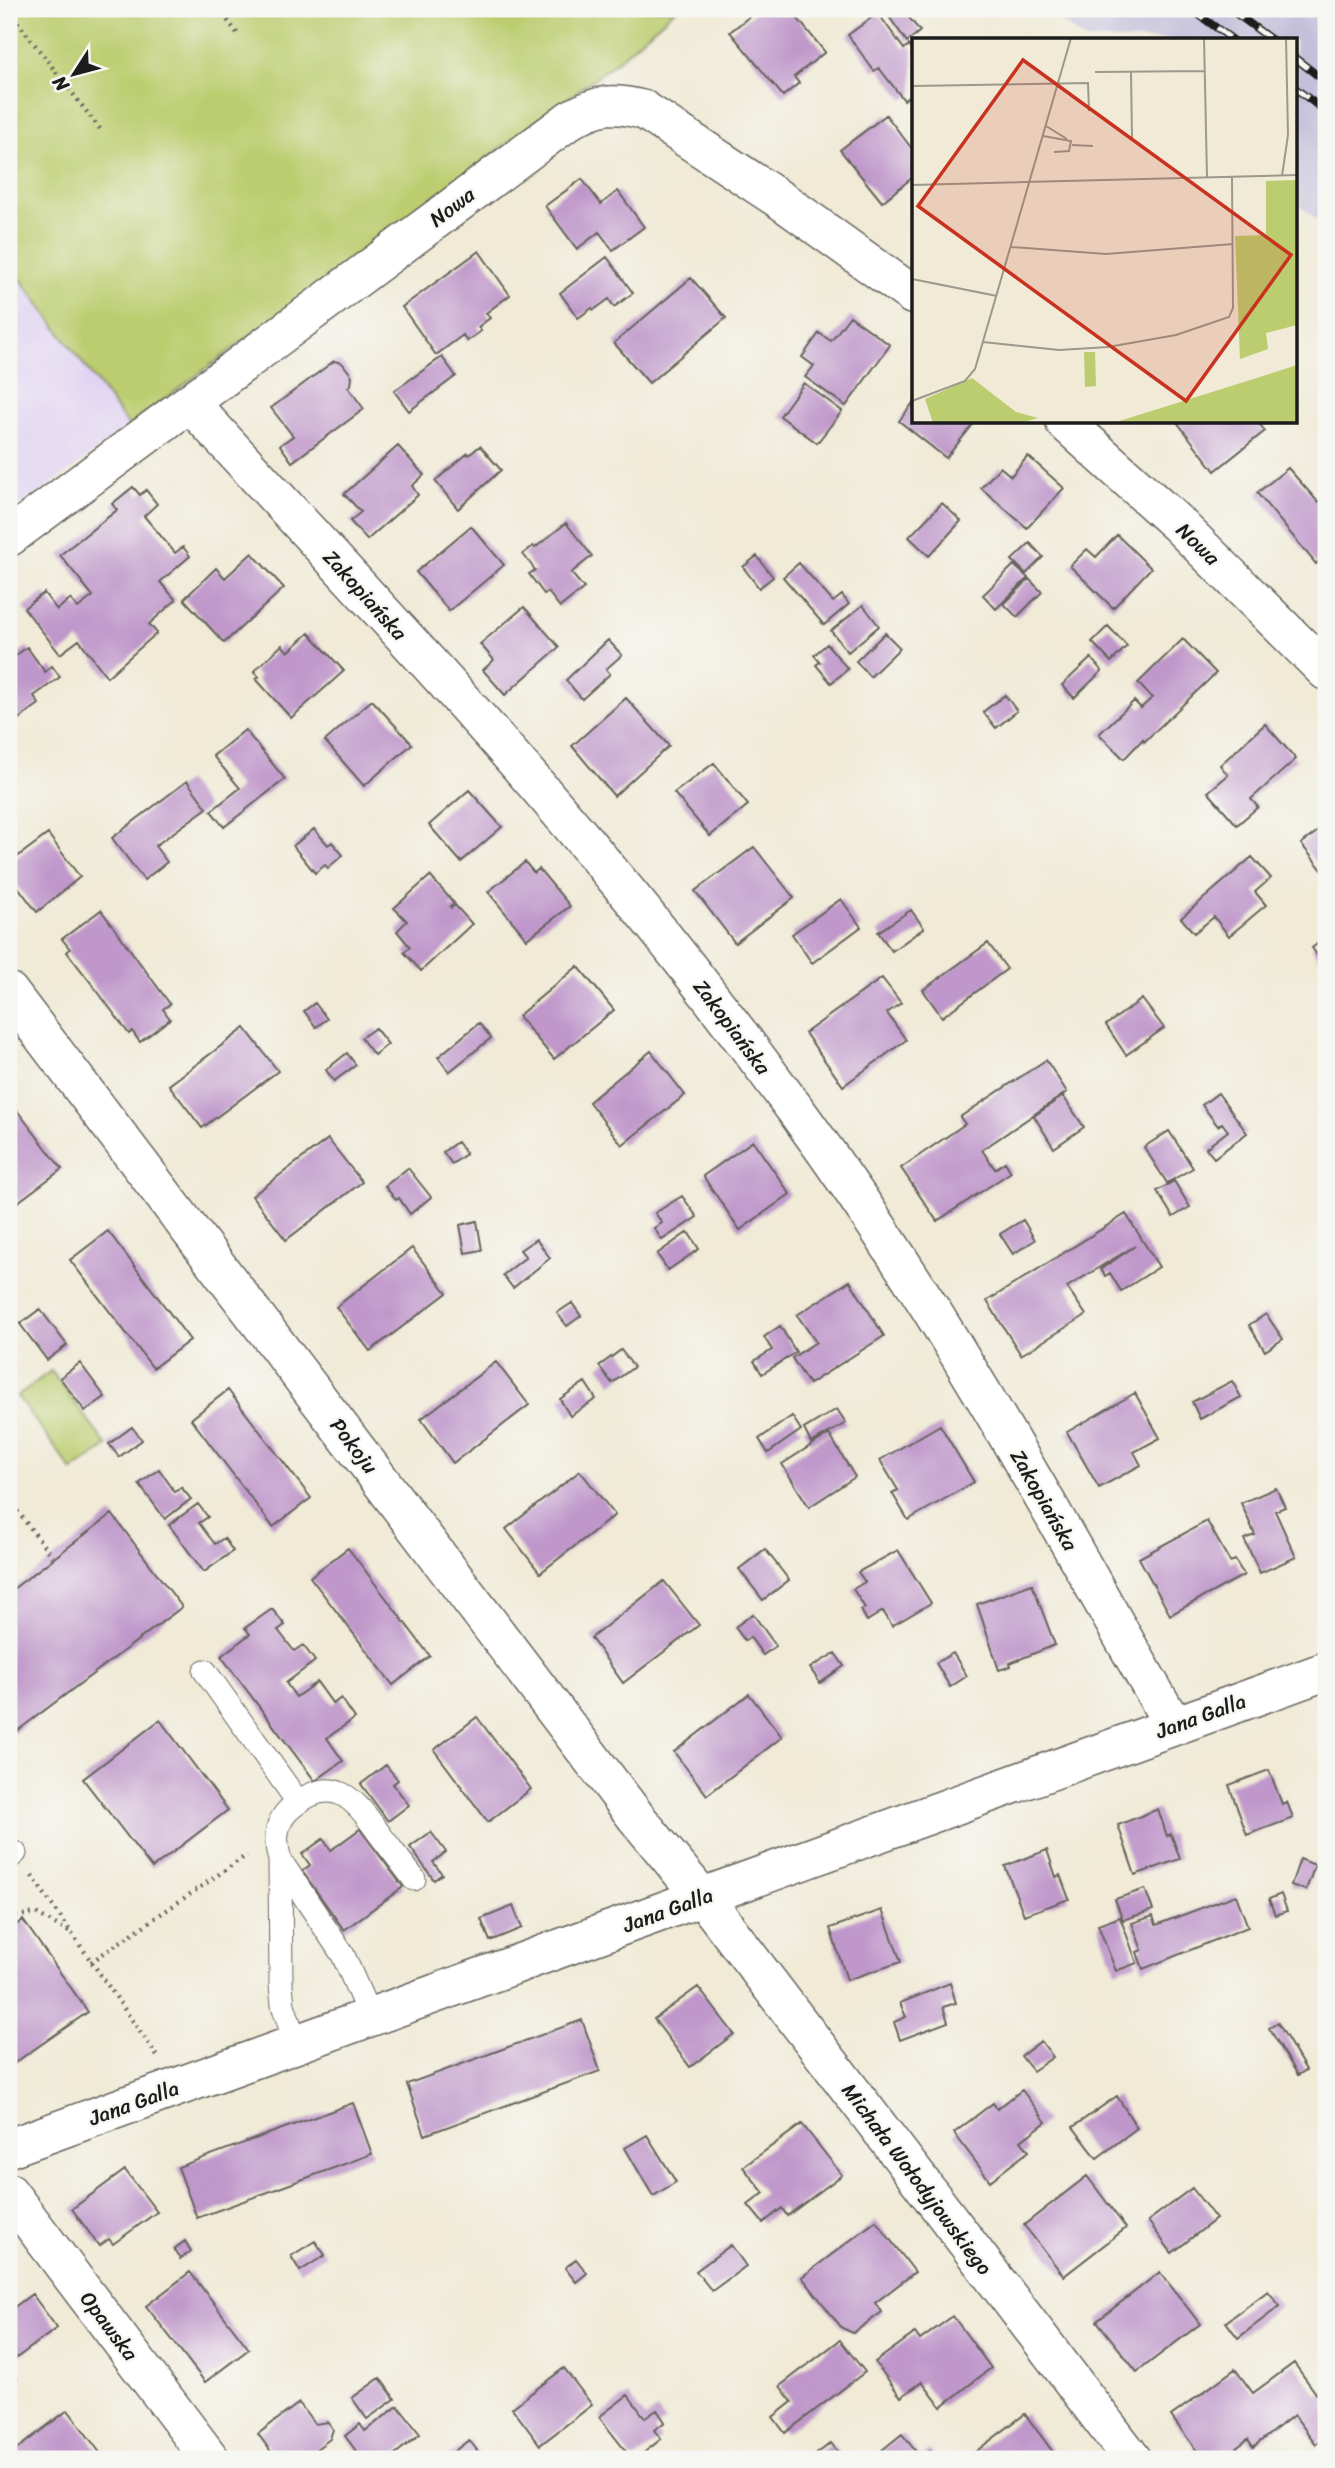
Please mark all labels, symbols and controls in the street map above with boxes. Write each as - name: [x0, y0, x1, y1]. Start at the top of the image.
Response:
- north arrow: [38, 38, 108, 108]
- inset map: [912, 38, 1296, 424]
- text: N: [43, 68, 78, 100]
- street label: Nowa: [420, 176, 484, 237]
- street label: Nowa: [1167, 513, 1230, 575]
- street label: Zakopiańska: [313, 540, 417, 650]
- street label: Zakopiańska: [683, 971, 781, 1084]
- street label: Pokoju: [320, 1409, 388, 1483]
- street label: Zakopiańska: [999, 1442, 1089, 1559]
- street label: Jana Galla: [1149, 1682, 1252, 1750]
- street label: Jana Galla: [616, 1876, 719, 1944]
- street label: Jana Galla: [82, 2069, 185, 2137]
- street label: Michała Wołodyjowskiego: [832, 2074, 1002, 2284]
- street label: Opawska: [70, 2283, 149, 2370]

